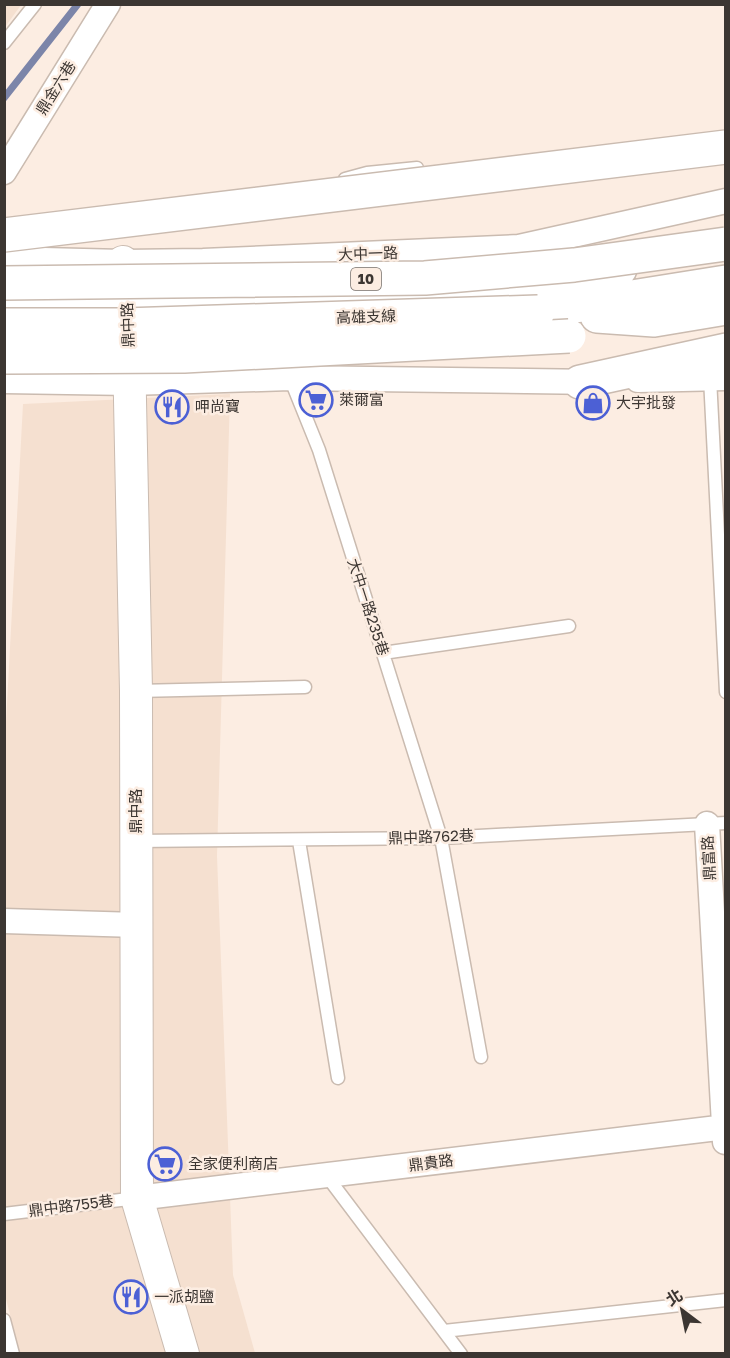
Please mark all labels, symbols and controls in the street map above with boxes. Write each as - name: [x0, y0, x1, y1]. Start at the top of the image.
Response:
- street label: 鼎金六巷: [32, 57, 79, 118]
- street label: 大中一路: [338, 243, 398, 263]
- road number: 10: [351, 268, 381, 290]
- street label: 鼎中路: [117, 302, 137, 348]
- street label: 高雄支線: [336, 306, 396, 326]
- supermarket icon: 萊爾富: [298, 382, 334, 418]
- shop icon: 大宇批發: [575, 385, 611, 421]
- restaurant icon: 呷尚寶: [154, 389, 190, 425]
- place label: 萊爾富: [339, 390, 384, 408]
- place label: 大宇批發: [616, 393, 676, 411]
- place label: 呷尚寶: [195, 397, 240, 415]
- street label: 大中一路235巷: [345, 556, 393, 658]
- street label: 鼎中路: [126, 788, 144, 834]
- street label: 鼎中路762巷: [388, 826, 474, 846]
- street label: 鼎富路: [698, 835, 718, 881]
- supermarket icon: 全家便利商店: [147, 1146, 183, 1182]
- street label: 鼎貴路: [407, 1150, 454, 1174]
- place label: 全家便利商店: [188, 1154, 278, 1172]
- street label: 鼎中路755巷: [27, 1191, 114, 1219]
- restaurant icon: 一派胡鹽: [113, 1279, 149, 1315]
- north arrow: [652, 1280, 712, 1340]
- text: 北: [662, 1285, 686, 1310]
- place label: 一派胡鹽: [154, 1287, 214, 1305]

